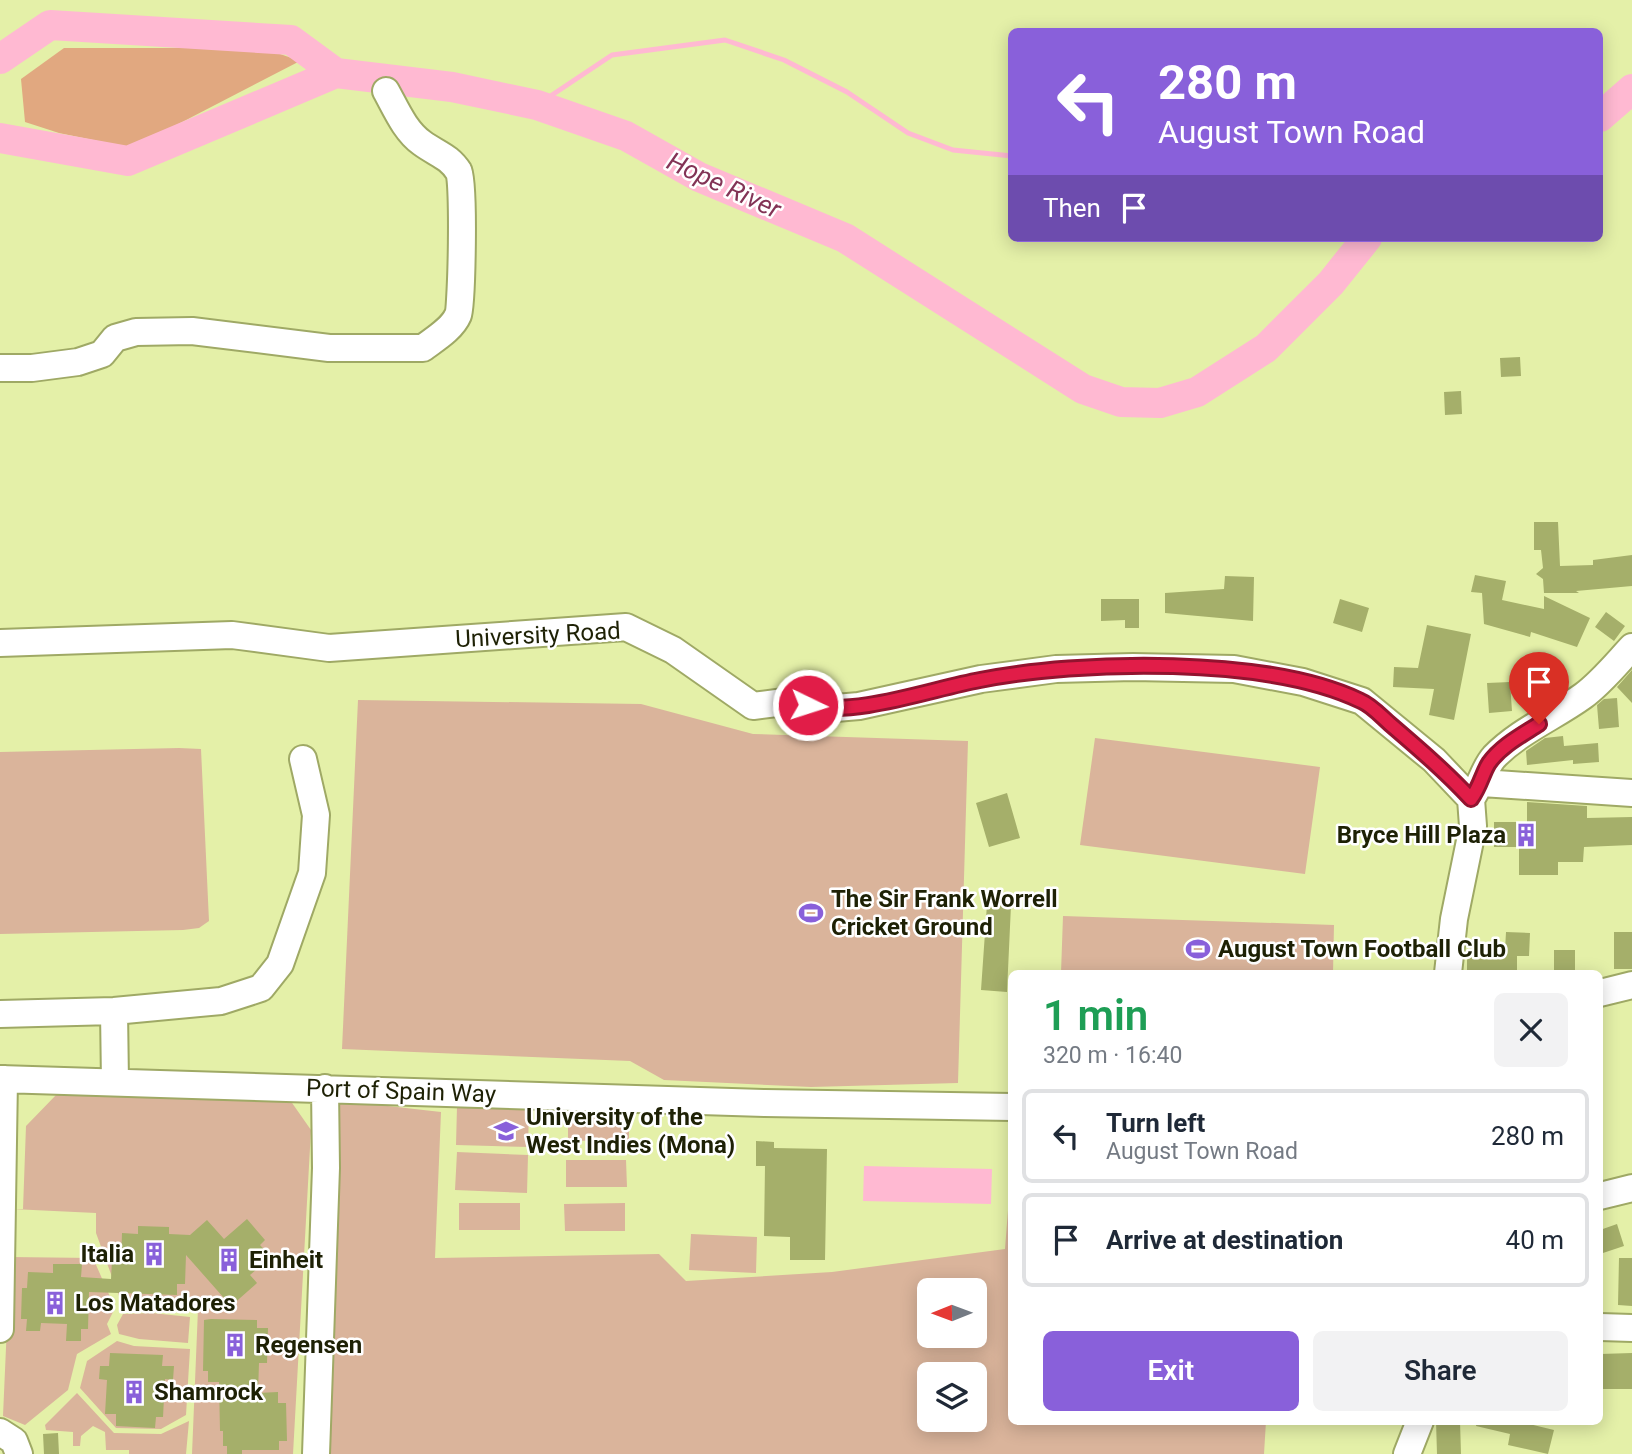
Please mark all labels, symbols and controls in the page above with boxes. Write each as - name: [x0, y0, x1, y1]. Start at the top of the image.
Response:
- text: 280 m: [1158, 54, 1297, 111]
- icon: left: [1043, 56, 1134, 147]
- text: August Town Road: [1158, 113, 1425, 151]
- water label: Hope River: [662, 146, 787, 225]
- icon: arrive: [1115, 189, 1153, 227]
- text: Then: [1043, 193, 1101, 223]
- street label: University Road: [455, 617, 621, 653]
- pin: [1509, 652, 1569, 724]
- icon: arrive: [1520, 663, 1558, 701]
- position arrow: [771, 668, 845, 742]
- place label: Bryce Hill Plaza: [1337, 821, 1506, 849]
- building icon: Bryce Hill Plaza: [1512, 821, 1540, 849]
- place label: The Sir Frank Worrell Cricket Ground: [831, 885, 1058, 941]
- sports icon: The Sir Frank Worrell Cricket Ground: [797, 899, 825, 927]
- sports icon: August Town Football Club: [1184, 935, 1212, 963]
- place label: August Town Football Club: [1218, 935, 1506, 963]
- text: 1 min: [1043, 991, 1148, 1040]
- button: close: [1494, 993, 1568, 1067]
- text: 320 m · 16:40: [1043, 1042, 1182, 1069]
- street label: Port of Spain Way: [305, 1074, 497, 1108]
- place label: University of the West Indies (Mona): [526, 1103, 735, 1159]
- text: Turn left: [1106, 1108, 1205, 1138]
- school or university icon: University of the West Indies (Mona): [492, 1117, 520, 1145]
- icon: left: [1047, 1117, 1085, 1155]
- text: 280 m: [1491, 1121, 1564, 1151]
- text: August Town Road: [1106, 1138, 1298, 1165]
- icon: arrive: [1047, 1221, 1085, 1259]
- text: Arrive at destination: [1106, 1225, 1343, 1255]
- text: 40 m: [1506, 1225, 1564, 1255]
- place label: Italia: [80, 1240, 134, 1268]
- building icon: Italia: [140, 1240, 168, 1268]
- building icon: Einheit: [215, 1246, 243, 1274]
- place label: Einheit: [249, 1246, 323, 1274]
- north arrow: [917, 1278, 987, 1348]
- map controls: [917, 1278, 987, 1432]
- building icon: Los Matadores: [41, 1289, 69, 1317]
- place label: Los Matadores: [75, 1289, 236, 1317]
- building icon: Regensen: [221, 1331, 249, 1359]
- place label: Regensen: [255, 1331, 362, 1359]
- button: Exit: [1043, 1331, 1299, 1411]
- button: Share: [1313, 1331, 1568, 1411]
- button: layers: [917, 1362, 987, 1432]
- building icon: Shamrock: [120, 1378, 148, 1406]
- place label: Shamrock: [154, 1378, 264, 1406]

